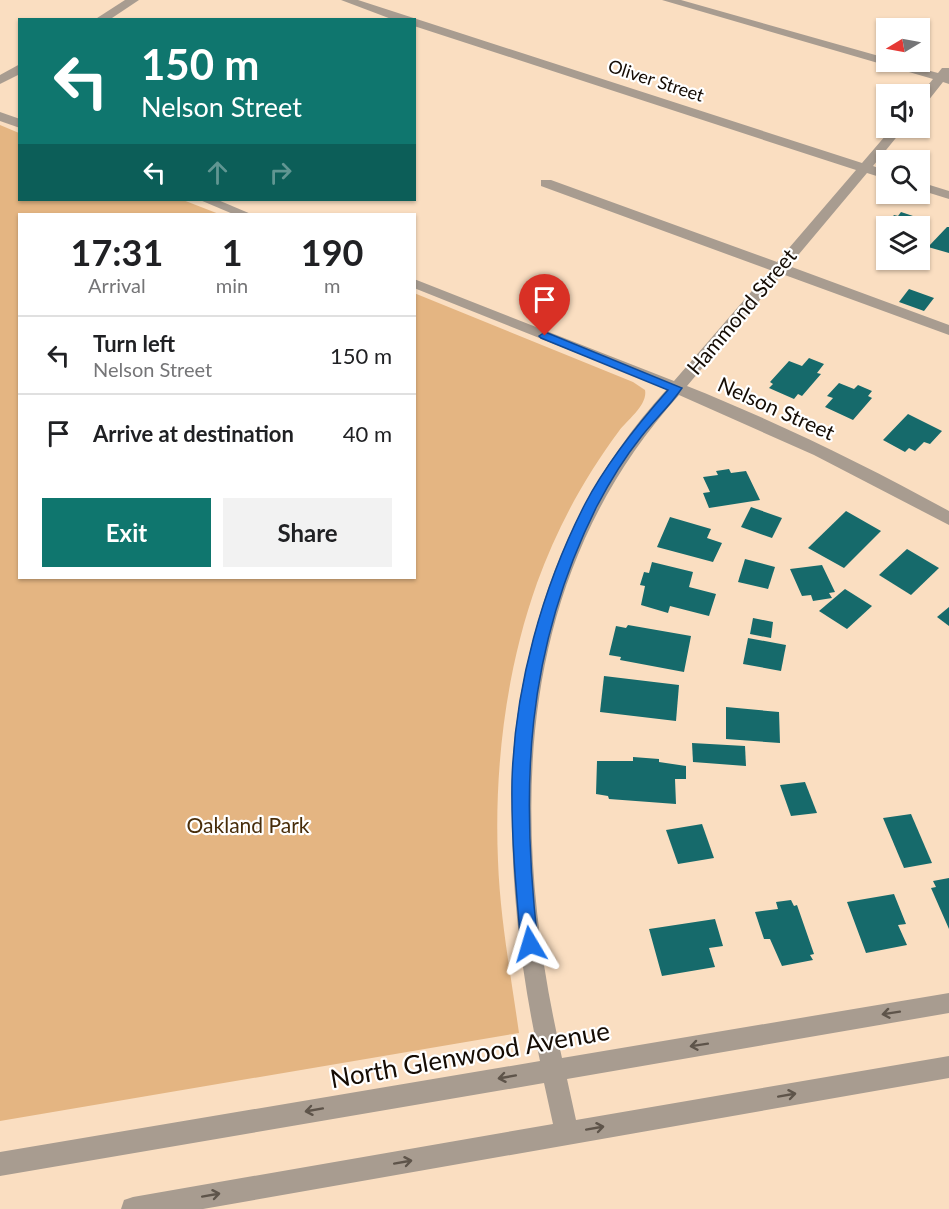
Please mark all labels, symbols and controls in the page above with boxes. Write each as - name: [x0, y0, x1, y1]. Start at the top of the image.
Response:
- north arrow: [876, 18, 930, 72]
- map controls: [876, 18, 930, 270]
- text: 150 m: [141, 39, 259, 89]
- icon: left: [42, 42, 120, 120]
- street label: Oliver Street: [606, 54, 708, 106]
- button: sound: [876, 84, 930, 138]
- text: Nelson Street: [141, 90, 302, 123]
- button: search: [876, 150, 930, 204]
- icon: left: [138, 156, 171, 189]
- icon: ahead: [201, 156, 234, 189]
- icon: right: [264, 156, 297, 189]
- button: layers: [876, 216, 930, 270]
- text: 17:31: [71, 230, 163, 274]
- text: 1: [222, 230, 243, 274]
- text: 190: [301, 230, 363, 274]
- street label: Hammond Street: [681, 243, 801, 379]
- text: Arrival: [88, 273, 146, 297]
- text: min: [216, 273, 248, 297]
- text: m: [324, 273, 340, 297]
- pin: [519, 274, 570, 336]
- icon: arrive: [528, 283, 561, 316]
- text: Turn left: [93, 330, 175, 357]
- icon: left: [42, 339, 75, 372]
- text: 150 m: [330, 342, 392, 369]
- text: Nelson Street: [93, 357, 212, 381]
- street label: Nelson Street: [714, 371, 839, 445]
- icon: arrive: [42, 417, 75, 450]
- text: Arrive at destination: [93, 420, 294, 447]
- text: 40 m: [343, 420, 392, 447]
- button: Exit: [42, 498, 211, 567]
- button: Share: [223, 498, 392, 567]
- park label: Oakland Park: [187, 812, 310, 837]
- position arrow: [498, 912, 562, 976]
- one-way arrow: [882, 1008, 902, 1019]
- street label: North Glenwood Avenue: [327, 1014, 612, 1094]
- one-way arrow: [690, 1040, 709, 1051]
- one-way arrow: [497, 1072, 517, 1083]
- one-way arrow: [777, 1089, 797, 1100]
- one-way arrow: [305, 1104, 325, 1115]
- one-way arrow: [585, 1122, 605, 1133]
- one-way arrow: [393, 1156, 412, 1167]
- one-way arrow: [201, 1189, 220, 1200]

